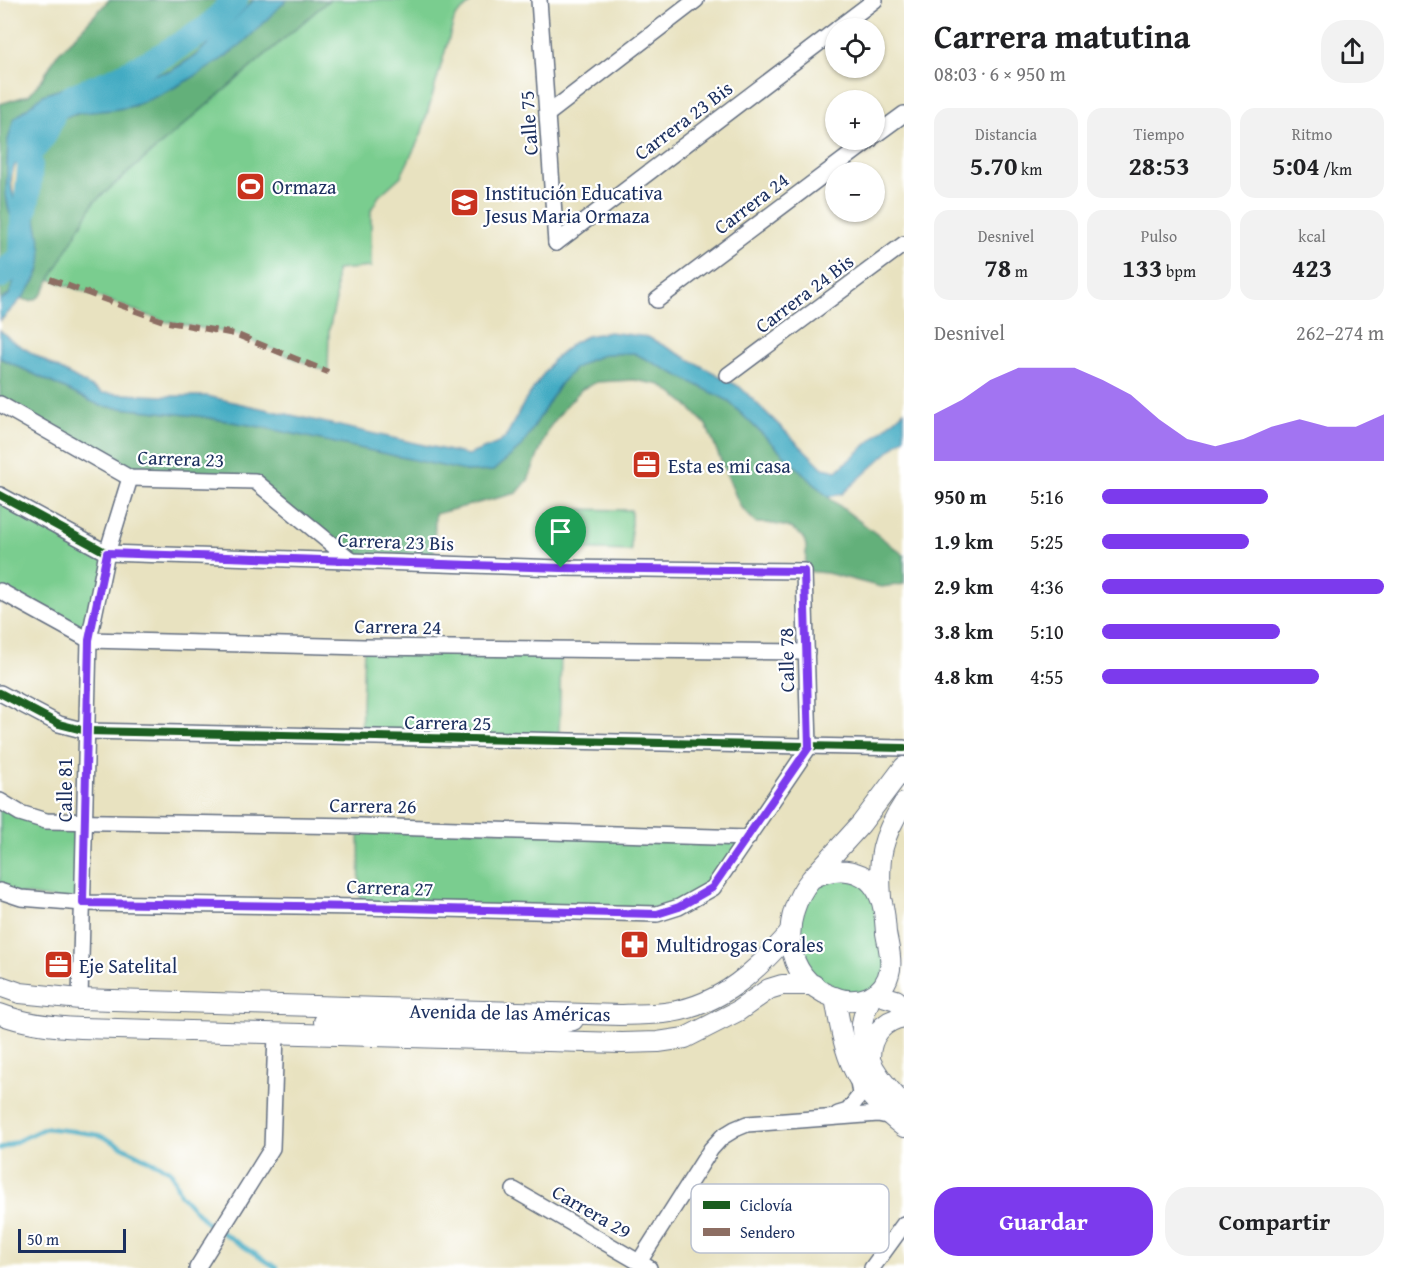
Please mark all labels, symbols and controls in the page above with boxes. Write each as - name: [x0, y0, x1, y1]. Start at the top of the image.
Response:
- text: Carrera matutina: [934, 12, 1190, 60]
- map controls: [825, 18, 885, 222]
- button: locate: [825, 18, 885, 78]
- button: share: [1321, 20, 1384, 83]
- text: 08:03 · 6 × 950 m: [934, 59, 1066, 88]
- street label: Carrera 23 Bis: [628, 73, 738, 167]
- street label: Calle 75: [511, 90, 545, 156]
- button: +: [825, 90, 885, 150]
- text: Distancia: [975, 122, 1037, 146]
- text: Tiempo: [1134, 122, 1184, 146]
- text: Ritmo: [1292, 122, 1332, 146]
- text: 5.70: [970, 146, 1018, 185]
- text: 28:53: [1128, 146, 1190, 185]
- text: 5:04: [1272, 146, 1320, 185]
- text: km: [1018, 157, 1042, 181]
- text: /km: [1320, 157, 1352, 181]
- button: −: [825, 162, 885, 222]
- street label: Carrera 24: [708, 165, 794, 241]
- sports icon: Ormaza: [235, 170, 267, 202]
- place label: Ormaza: [272, 172, 337, 201]
- place label: Institución Educativa Jesus Maria Ormaza: [482, 178, 663, 230]
- school or university icon: Institución Educativa Jesus Maria Ormaza: [448, 187, 480, 219]
- text: Desnivel: [978, 224, 1034, 248]
- text: Pulso: [1141, 224, 1177, 248]
- text: kcal: [1298, 224, 1326, 248]
- street label: Carrera 24 Bis: [749, 246, 859, 340]
- text: 78: [984, 248, 1011, 287]
- text: 133: [1122, 248, 1162, 287]
- text: 423: [1292, 248, 1332, 287]
- text: m: [1011, 259, 1028, 283]
- text: bpm: [1162, 259, 1196, 283]
- text: Desnivel: [934, 318, 1005, 347]
- text: 262–274 m: [1296, 318, 1384, 347]
- street label: Carrera 23: [137, 442, 225, 474]
- office icon: Esta es mi casa: [631, 449, 663, 481]
- place label: Esta es mi casa: [668, 451, 791, 480]
- text: 950 m: [934, 482, 987, 511]
- text: 5:16: [1030, 482, 1064, 511]
- pin: [535, 506, 586, 568]
- icon: arrive: [544, 515, 577, 548]
- street label: Carrera 23 Bis: [337, 524, 455, 558]
- text: 1.9 km: [934, 527, 993, 556]
- text: 5:25: [1030, 527, 1064, 556]
- text: 2.9 km: [934, 572, 993, 601]
- text: 4:36: [1030, 572, 1064, 601]
- street label: Carrera 24: [354, 611, 442, 641]
- text: 3.8 km: [934, 617, 993, 646]
- text: 5:10: [1030, 617, 1064, 646]
- street label: Calle 78: [771, 627, 801, 693]
- text: 4.8 km: [934, 662, 993, 691]
- text: 4:55: [1030, 662, 1064, 691]
- street label: Carrera 25: [404, 707, 492, 737]
- street label: Calle 81: [50, 758, 79, 822]
- street label: Carrera 26: [329, 790, 417, 820]
- street label: Carrera 27: [346, 871, 434, 903]
- pharmacy icon: Multidrogas Corales: [619, 928, 651, 960]
- place label: Multidrogas Corales: [656, 930, 824, 959]
- office icon: Eje Satelital: [42, 949, 74, 981]
- place label: Eje Satelital: [79, 951, 178, 980]
- street label: Avenida de las Américas: [409, 996, 611, 1028]
- street label: Carrera 29: [547, 1177, 637, 1245]
- legend: [691, 1184, 889, 1253]
- button: Guardar: [934, 1187, 1153, 1256]
- button: Compartir: [1165, 1187, 1384, 1256]
- text: Ciclovía: [740, 1193, 793, 1217]
- text: Sendero: [740, 1220, 795, 1244]
- scale bar: [18, 1226, 126, 1254]
- text: 50 m: [27, 1227, 59, 1251]

